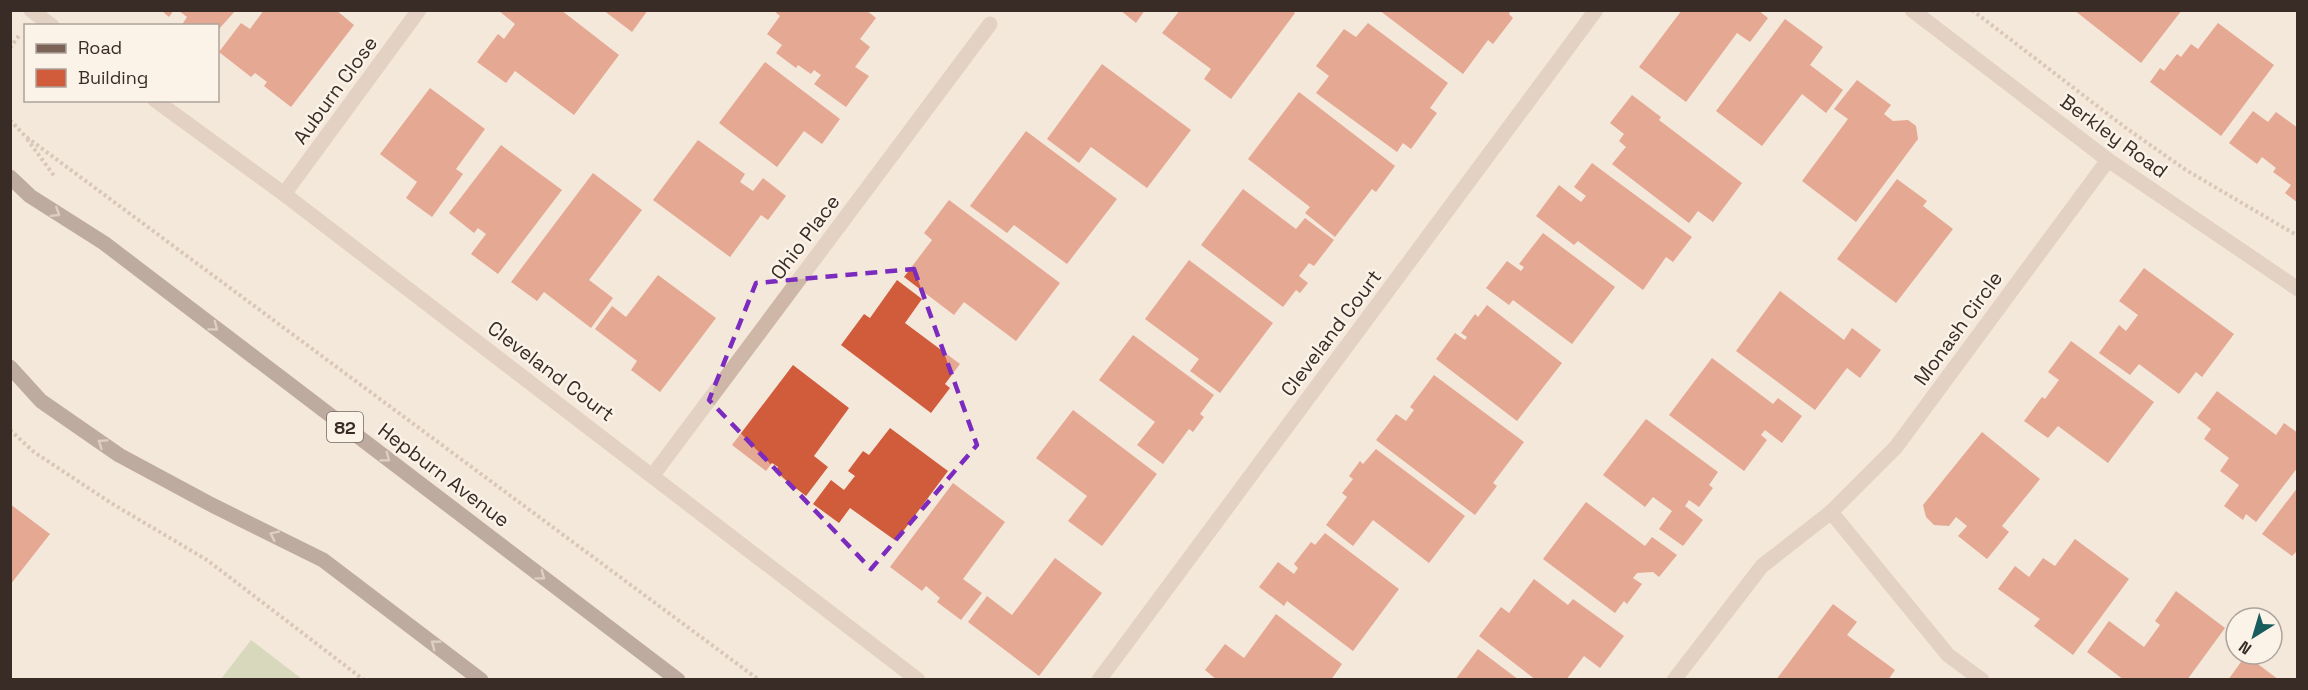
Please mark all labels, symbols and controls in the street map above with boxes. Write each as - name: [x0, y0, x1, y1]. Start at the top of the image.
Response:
- legend: [24, 24, 219, 102]
- street label: Auburn Close: [287, 31, 383, 149]
- text: Road: [78, 36, 122, 59]
- text: Building: [78, 66, 148, 89]
- street label: Berkley Road: [2055, 88, 2173, 184]
- street label: Ohio Place: [765, 189, 845, 285]
- one-way arrow: [50, 205, 60, 217]
- street label: Cleveland Court: [1275, 264, 1387, 402]
- street label: Monash Circle: [1908, 266, 2008, 390]
- street label: Cleveland Court: [482, 315, 620, 427]
- one-way arrow: [207, 320, 218, 331]
- road number: 82: [327, 412, 363, 442]
- street label: Hepburn Avenue: [373, 417, 515, 533]
- one-way arrow: [98, 439, 109, 450]
- one-way arrow: [379, 451, 390, 462]
- one-way arrow: [269, 531, 280, 543]
- one-way arrow: [535, 568, 546, 579]
- north arrow: [2224, 606, 2284, 666]
- text: N: [2235, 636, 2256, 659]
- one-way arrow: [430, 640, 441, 651]

